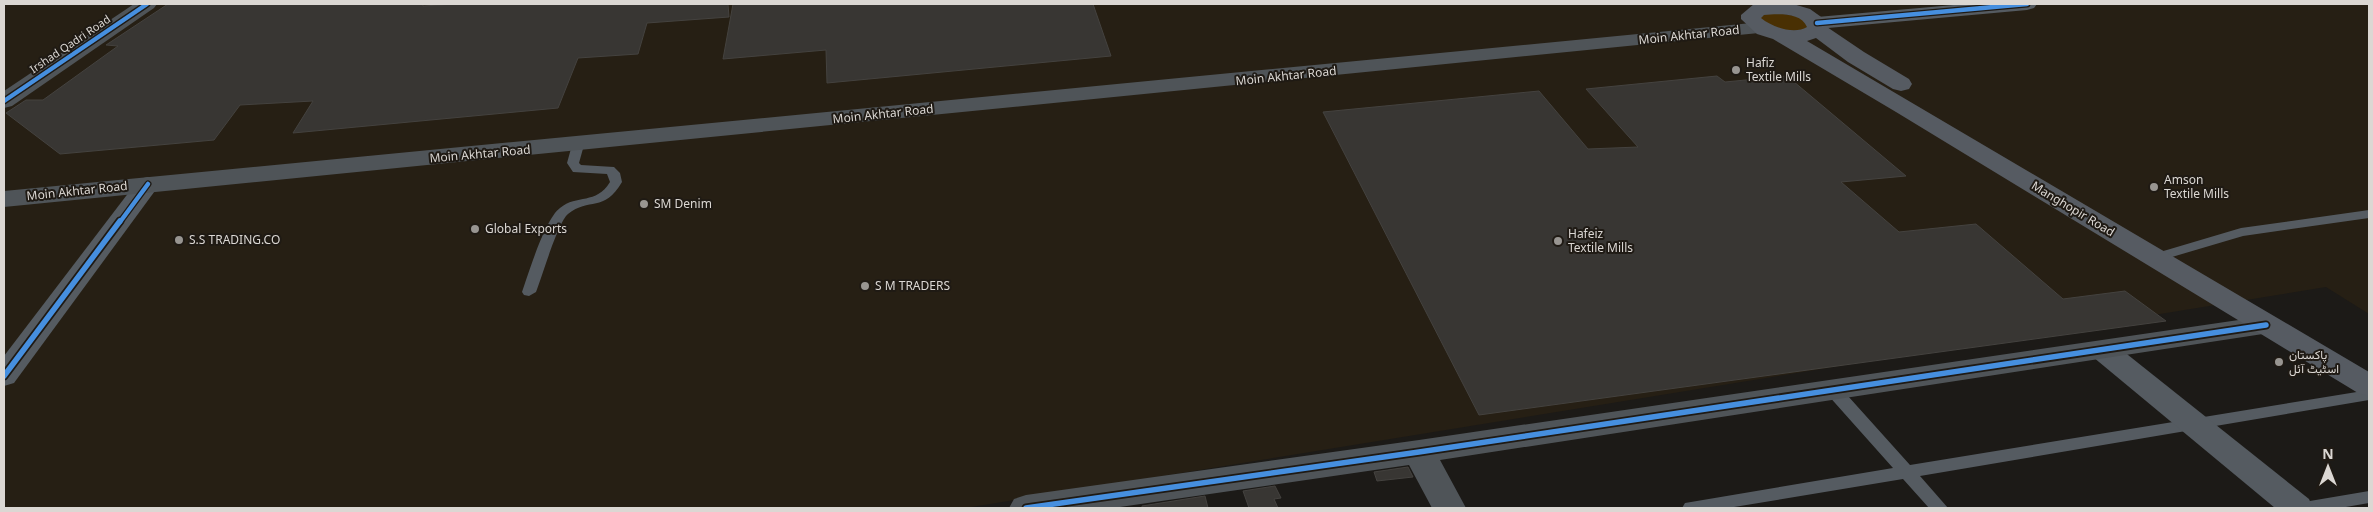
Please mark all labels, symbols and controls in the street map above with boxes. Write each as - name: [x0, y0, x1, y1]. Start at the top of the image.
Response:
- street label: Irshad Qadri Road: [26, 11, 113, 76]
- street label: Moin Akhtar Road: [1638, 21, 1740, 48]
- place label: Hafiz Textile Mills: [1746, 54, 1811, 85]
- street label: Moin Akhtar Road: [1235, 62, 1337, 89]
- marker: Hafiz Textile Mills: [1730, 64, 1742, 76]
- street label: Moin Akhtar Road: [832, 100, 934, 127]
- street label: Moin Akhtar Road: [429, 141, 531, 166]
- place label: Amson Textile Mills: [2164, 171, 2229, 202]
- street label: Moin Akhtar Road: [26, 177, 128, 204]
- street label: Manghopir Road: [2028, 177, 2118, 240]
- marker: Amson Textile Mills: [2148, 181, 2160, 193]
- place label: SM Denim: [654, 195, 712, 212]
- marker: SM Denim: [638, 198, 650, 210]
- place label: Global Exports: [485, 220, 567, 237]
- marker: Global Exports: [469, 223, 481, 235]
- place label: Hafeiz Textile Mills: [1568, 225, 1633, 256]
- place label: S.S TRADING.CO: [189, 231, 280, 248]
- marker: S.S TRADING.CO: [173, 234, 185, 246]
- marker: Hafeiz Textile Mills: [1552, 235, 1564, 247]
- place label: S M TRADERS: [875, 277, 950, 294]
- marker: S M TRADERS: [859, 280, 871, 292]
- place label: پاکستان اسٹیٹ آئل: [2289, 346, 2339, 377]
- marker: پاکستان اسٹیٹ آئل: [2273, 356, 2285, 368]
- north arrow: [2303, 442, 2353, 492]
- text: N: [2322, 444, 2334, 463]

